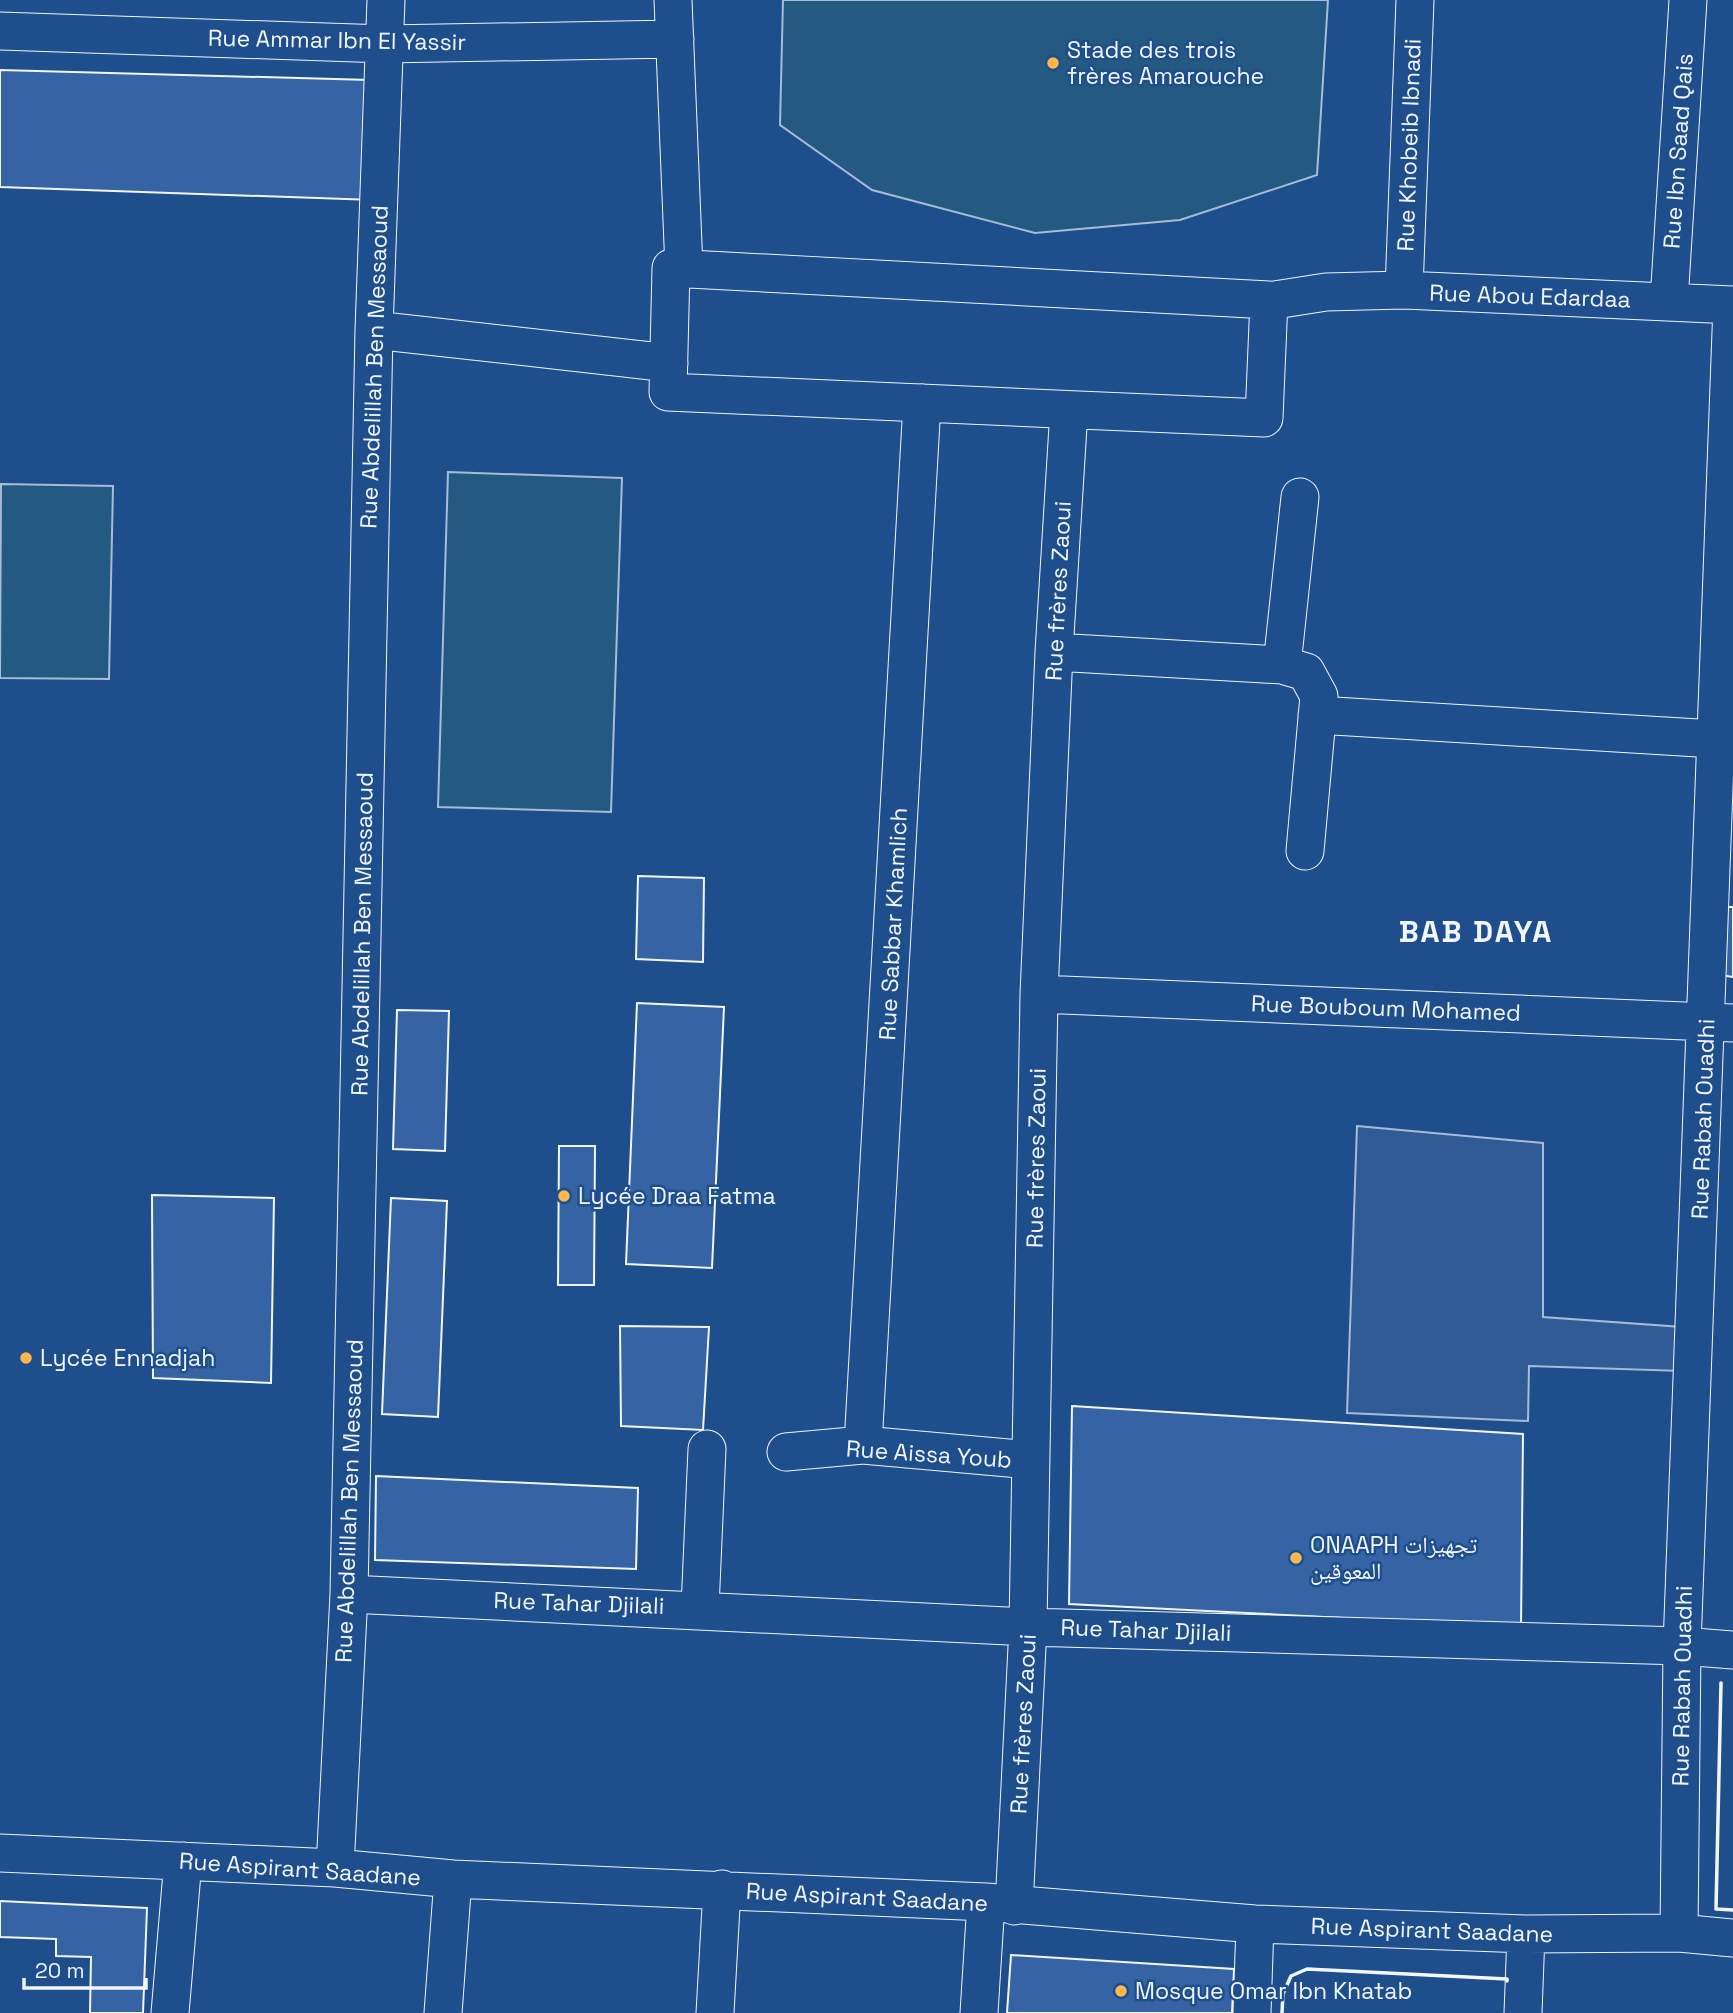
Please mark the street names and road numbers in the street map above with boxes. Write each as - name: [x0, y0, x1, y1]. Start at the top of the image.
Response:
- street label: Rue Ammar Ibn El Yassir: [208, 23, 466, 57]
- street label: Rue Khobeib Ibnadi: [1390, 38, 1428, 252]
- street label: Rue Ibn Saad Qais: [1656, 52, 1700, 250]
- street label: Rue Abdelillah Ben Messaoud: [353, 205, 395, 529]
- street label: Rue Abou Edardaa: [1429, 277, 1631, 315]
- street label: Rue frères Zaoui: [1038, 500, 1078, 682]
- street label: Rue Abdelillah Ben Messaoud: [344, 772, 380, 1096]
- street label: Rue Sabbar Khamlich: [872, 807, 914, 1041]
- street label: Rue Bouboum Mohamed: [1251, 988, 1521, 1028]
- street label: Rue Rabah Ouadhi: [1685, 1018, 1721, 1220]
- street label: Rue frères Zaoui: [1019, 1068, 1053, 1248]
- street label: Rue Abdelillah Ben Messaoud: [328, 1339, 370, 1663]
- street label: Rue Aissa Youb: [845, 1433, 1013, 1475]
- street label: Rue Tahar Djilali: [493, 1585, 665, 1621]
- street label: Rue Rabah Ouadhi: [1665, 1585, 1699, 1787]
- street label: Rue Tahar Djilali: [1060, 1612, 1232, 1648]
- street label: Rue frères Zaoui: [1003, 1633, 1043, 1815]
- street label: Rue Aspirant Saadane: [178, 1846, 422, 1892]
- street label: Rue Aspirant Saadane: [745, 1876, 989, 1918]
- street label: Rue Aspirant Saadane: [1310, 1911, 1554, 1949]

